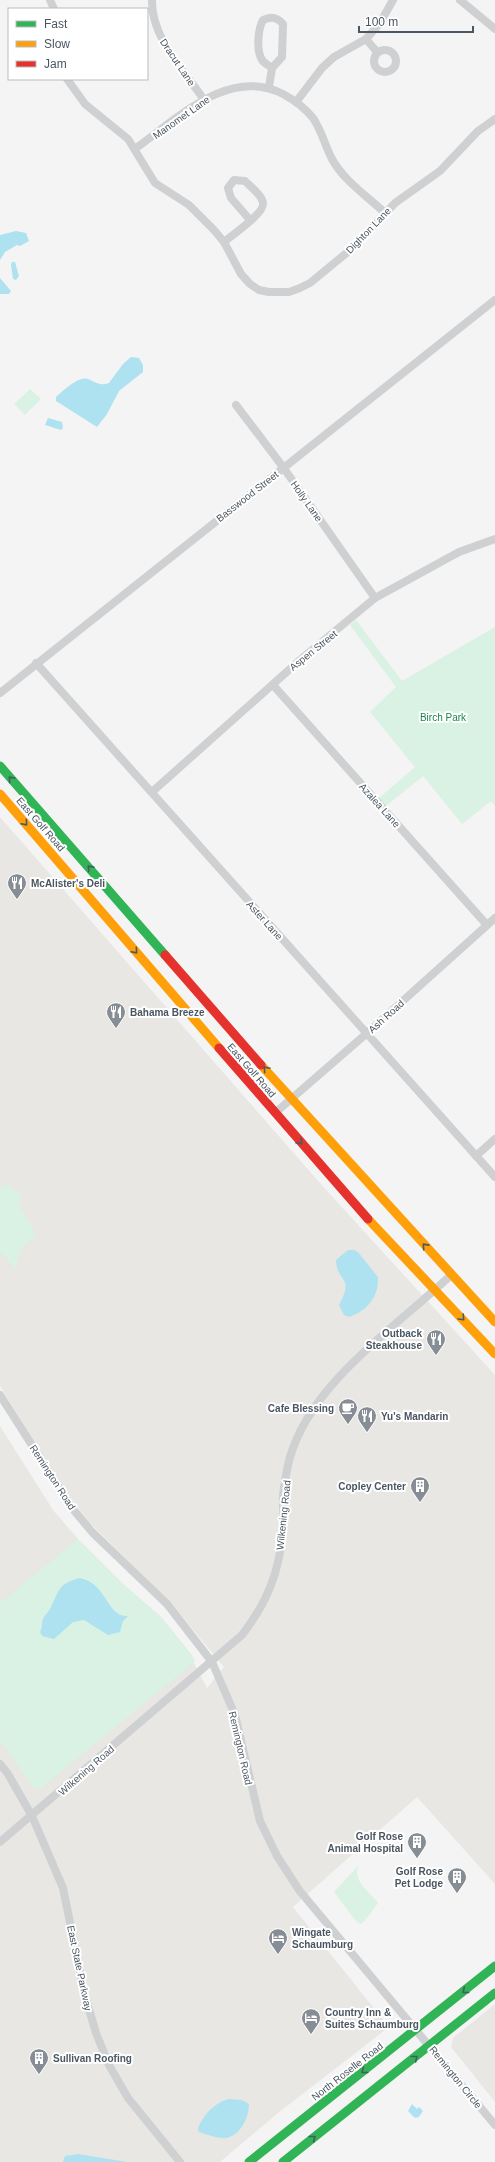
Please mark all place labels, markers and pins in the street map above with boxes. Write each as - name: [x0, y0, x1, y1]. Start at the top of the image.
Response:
- restaurant icon: McAlister's Deli: [6, 872, 28, 900]
- place label: McAlister's Deli: [31, 878, 105, 889]
- restaurant icon: Bahama Breeze: [105, 1001, 127, 1029]
- place label: Bahama Breeze: [130, 1007, 205, 1018]
- place label: Outback Steakhouse: [366, 1328, 422, 1351]
- restaurant icon: Outback Steakhouse: [425, 1328, 447, 1356]
- cafe icon: Cafe Blessing: [337, 1397, 359, 1425]
- place label: Cafe Blessing: [268, 1403, 334, 1414]
- restaurant icon: Yu's Mandarin: [356, 1405, 378, 1433]
- place label: Yu's Mandarin: [381, 1411, 448, 1422]
- building icon: Copley Center: [409, 1475, 431, 1503]
- place label: Copley Center: [338, 1481, 406, 1492]
- place label: Golf Rose Animal Hospital: [327, 1831, 403, 1854]
- building icon: Golf Rose Animal Hospital: [406, 1831, 428, 1859]
- place label: Golf Rose Pet Lodge: [395, 1866, 443, 1889]
- building icon: Golf Rose Pet Lodge: [446, 1866, 468, 1894]
- hotel icon: Wingate Schaumburg: [267, 1927, 289, 1955]
- place label: Wingate Schaumburg: [292, 1927, 353, 1950]
- hotel icon: Country Inn & Suites Schaumburg: [300, 2007, 322, 2035]
- place label: Country Inn & Suites Schaumburg: [325, 2007, 419, 2030]
- building icon: Sullivan Roofing: [28, 2047, 50, 2075]
- place label: Sullivan Roofing: [53, 2053, 132, 2064]

